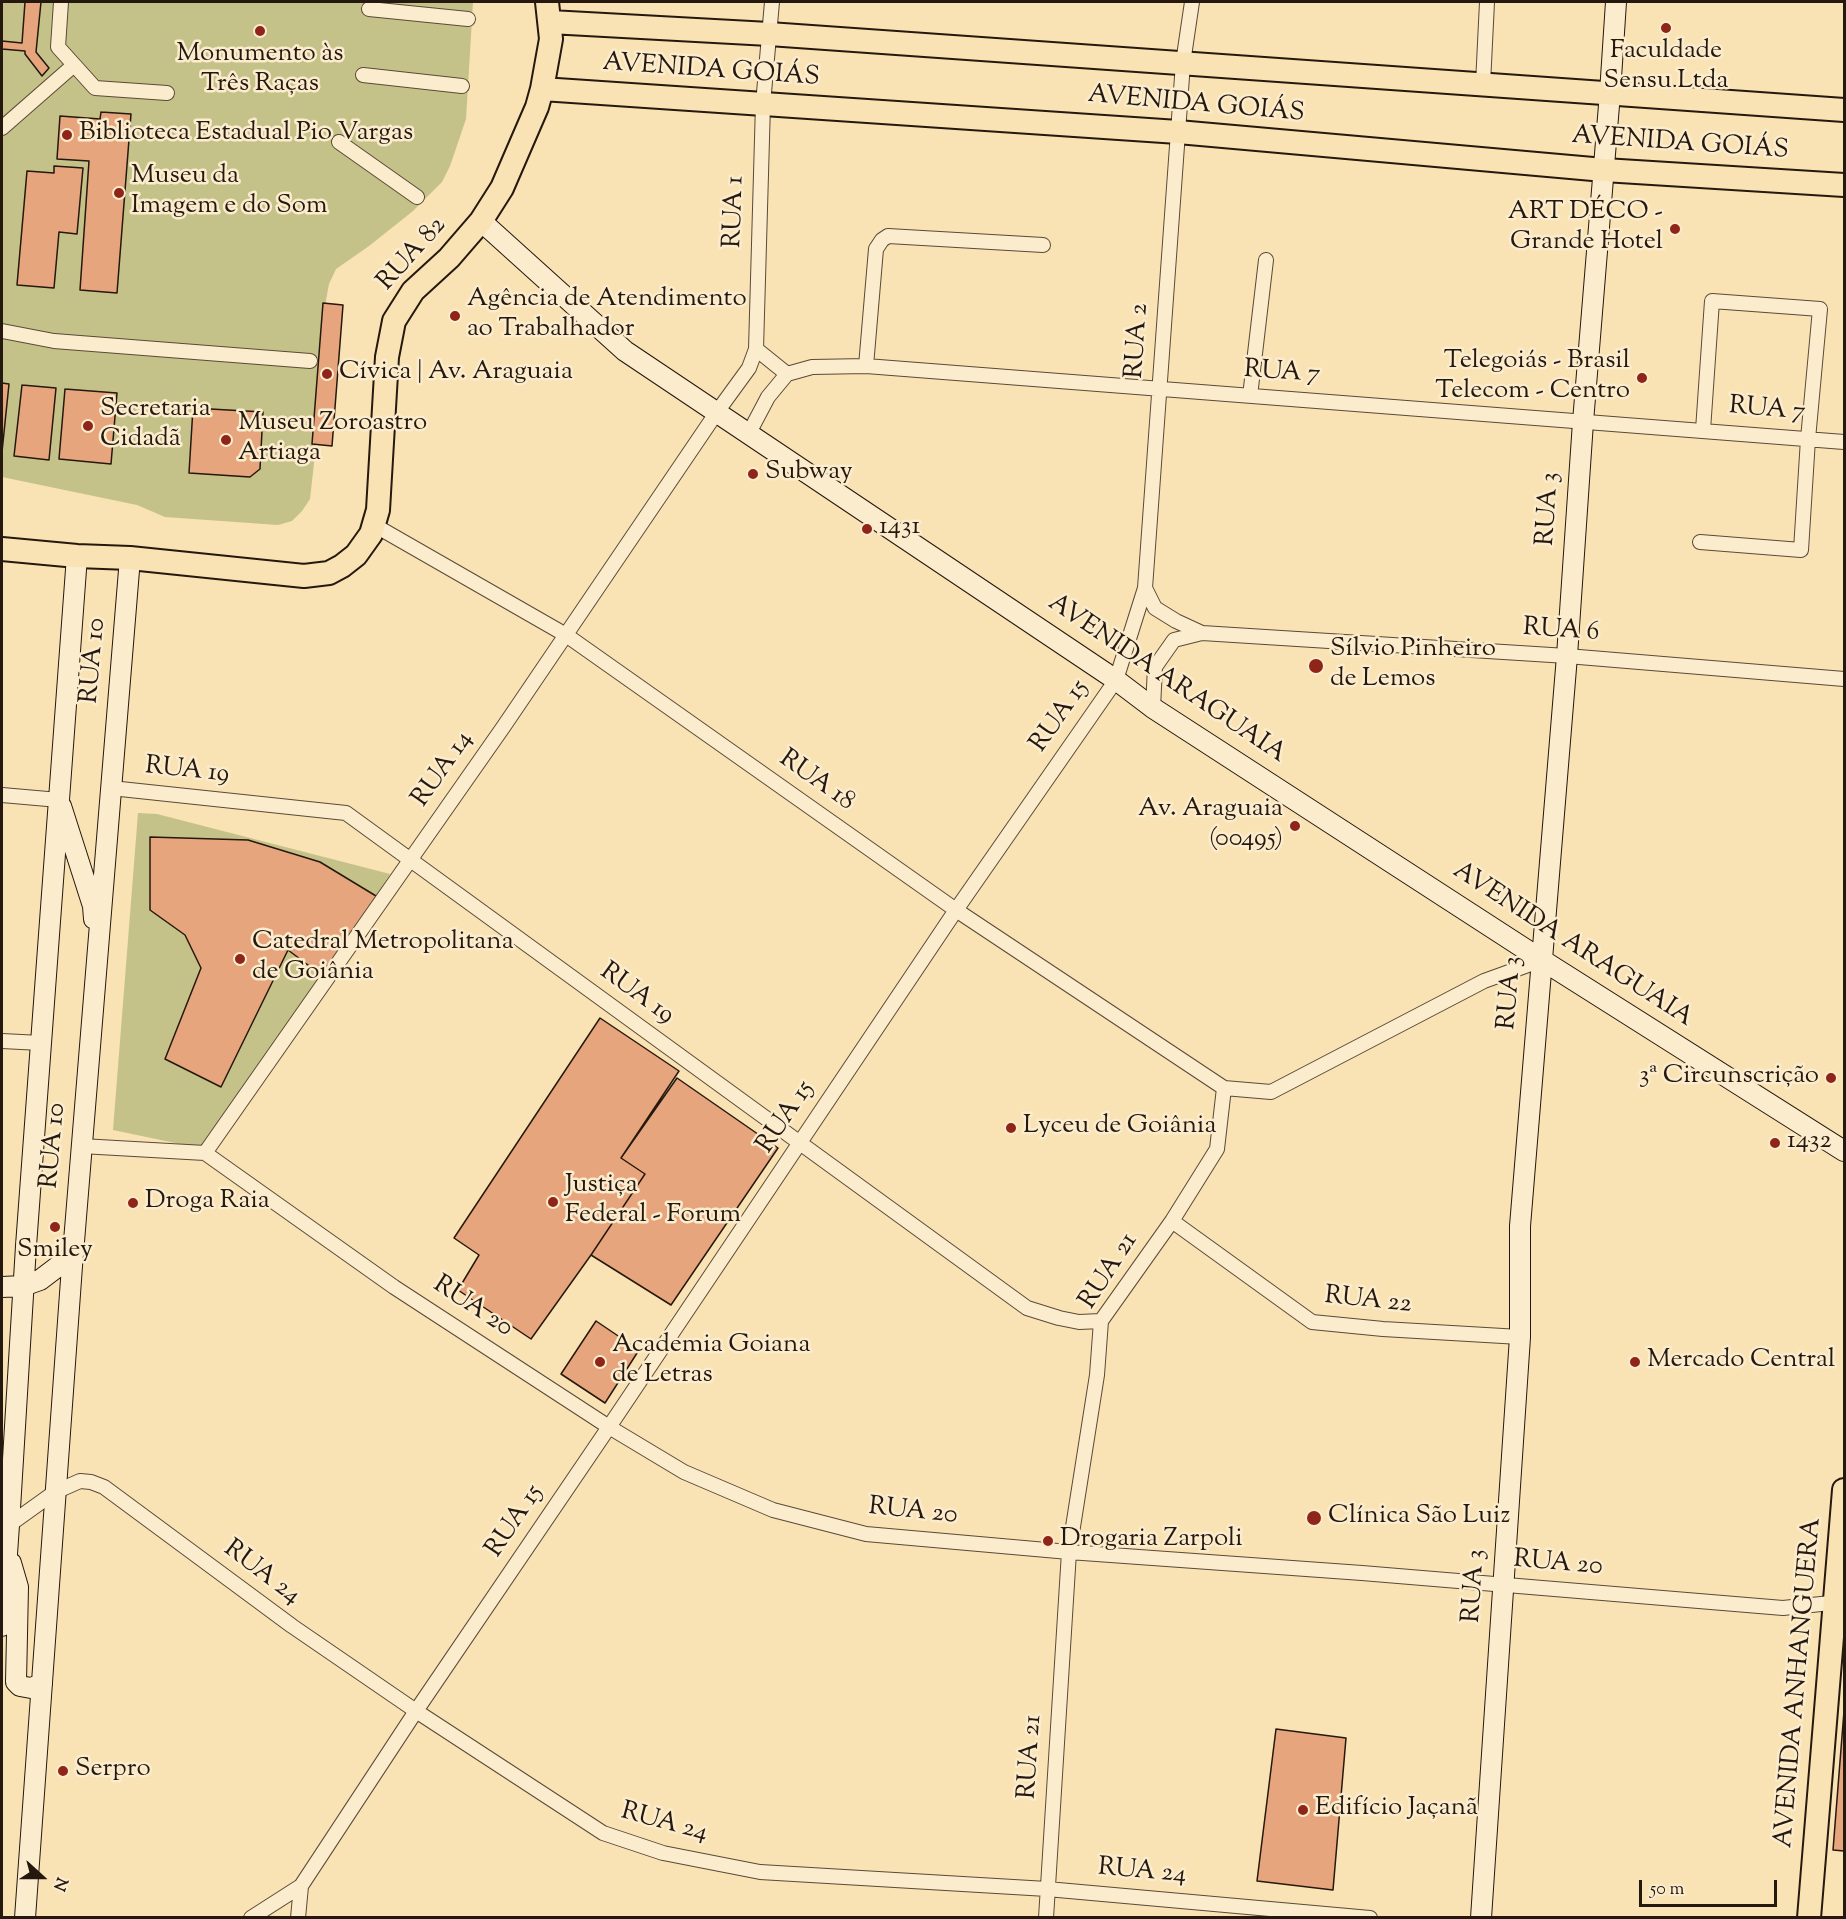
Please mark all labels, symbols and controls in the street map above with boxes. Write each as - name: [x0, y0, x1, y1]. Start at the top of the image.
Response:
- marker: Faculdade Sensu Ltda: [1659, 21, 1673, 35]
- marker: Monumento às Três Raças: [253, 24, 267, 38]
- place label: Faculdade Sensu Ltda: [1604, 37, 1728, 98]
- place label: Monumento às Três Raças: [176, 40, 344, 101]
- street label: AVENIDA GOIÁS: [601, 49, 821, 95]
- street label: AVENIDA GOIÁS: [1086, 81, 1306, 131]
- place label: Biblioteca Estadual Pio Vargas: [79, 119, 413, 151]
- street label: AVENIDA GOIÁS: [1570, 122, 1790, 168]
- marker: Biblioteca Estadual Pio Vargas: [60, 128, 74, 142]
- place label: Museu da Imagem e do Som: [131, 162, 327, 224]
- street label: RUA 1: [719, 175, 753, 249]
- marker: Museu da Imagem e do Som: [112, 186, 126, 200]
- place label: ART DÉCO - Grande Hotel: [1508, 198, 1663, 260]
- street label: RUA 82: [372, 212, 454, 298]
- marker: ART DÉCO - Grande Hotel: [1668, 222, 1682, 236]
- place label: Agência de Atendimento ao Trabalhador: [467, 285, 747, 346]
- street label: RUA 2: [1121, 302, 1157, 380]
- marker: Agência de Atendimento ao Trabalhador: [448, 309, 462, 323]
- place label: Telegoiás - Brasil Telecom - Centro: [1435, 347, 1630, 408]
- street label: RUA 7: [1243, 356, 1321, 392]
- place label: Cívica | Av. Araguaia: [339, 358, 573, 390]
- marker: Cívica | Av. Araguaia: [320, 367, 334, 381]
- marker: Telegoiás - Brasil Telecom - Centro: [1635, 371, 1649, 385]
- street label: RUA 7: [1728, 392, 1806, 430]
- place label: Secretaria Cidadã: [100, 395, 211, 456]
- place label: Museu Zoroastro Artiaga: [238, 409, 427, 470]
- marker: Secretaria Cidadã: [81, 419, 95, 433]
- marker: Museu Zoroastro Artiaga: [219, 433, 233, 447]
- place label: Subway: [765, 458, 853, 490]
- marker: Subway: [746, 467, 760, 481]
- street label: RUA 3: [1532, 471, 1568, 547]
- place label: 1431: [879, 513, 920, 545]
- marker: 1431: [860, 522, 874, 536]
- street label: AVENIDA ARAGUAIA: [1041, 589, 1291, 771]
- street label: RUA 6: [1522, 614, 1600, 650]
- street label: RUA 10: [76, 617, 114, 705]
- place label: Sílvio Pinheiro de Lemos: [1330, 635, 1496, 696]
- marker: Sílvio Pinheiro de Lemos: [1307, 657, 1325, 675]
- street label: RUA 15: [1025, 675, 1097, 759]
- street label: RUA 14: [407, 726, 481, 814]
- street label: RUA 18: [772, 745, 860, 819]
- street label: RUA 19: [143, 752, 231, 792]
- place label: Av. Araguaia (00495): [1138, 795, 1283, 856]
- marker: Av. Araguaia (00495): [1288, 819, 1302, 833]
- street label: AVENIDA ARAGUAIA: [1446, 856, 1698, 1036]
- place label: Catedral Metropolitana de Goiânia: [252, 928, 514, 990]
- marker: Catedral Metropolitana de Goiânia: [233, 952, 247, 966]
- street label: RUA 3: [1493, 955, 1531, 1031]
- street label: RUA 19: [593, 957, 679, 1033]
- place label: 3ª Circunscrição: [1639, 1062, 1819, 1094]
- marker: 3ª Circunscrição: [1824, 1071, 1838, 1085]
- street label: RUA 15: [751, 1076, 823, 1160]
- street label: RUA 10: [36, 1102, 74, 1190]
- place label: Lyceu de Goiânia: [1023, 1112, 1216, 1144]
- marker: Lyceu de Goiânia: [1004, 1121, 1018, 1135]
- place label: 1432: [1787, 1127, 1832, 1159]
- marker: 1432: [1768, 1136, 1782, 1150]
- place label: Justiça Federal - Forum: [565, 1171, 741, 1232]
- place label: Droga Raia: [145, 1187, 270, 1219]
- marker: Justiça Federal - Forum: [546, 1195, 560, 1209]
- marker: Droga Raia: [126, 1196, 140, 1210]
- marker: Smiley: [48, 1220, 62, 1234]
- street label: RUA 21: [1074, 1228, 1146, 1316]
- place label: Smiley: [17, 1236, 93, 1268]
- street label: RUA 20: [426, 1271, 518, 1345]
- street label: RUA 22: [1323, 1282, 1413, 1322]
- place label: Academia Goiana de Letras: [612, 1331, 810, 1392]
- place label: Mercado Central: [1647, 1346, 1835, 1378]
- marker: Academia Goiana de Letras: [593, 1355, 607, 1369]
- marker: Mercado Central: [1628, 1355, 1642, 1369]
- street label: RUA 15: [480, 1480, 552, 1564]
- street label: RUA 20: [867, 1493, 959, 1533]
- place label: Clínica São Luiz: [1328, 1502, 1510, 1534]
- marker: Clínica São Luiz: [1305, 1509, 1323, 1527]
- street label: AVENIDA ANHANGUERA: [1770, 1516, 1830, 1850]
- place label: Drogaria Zarpoli: [1060, 1525, 1243, 1557]
- marker: Drogaria Zarpoli: [1041, 1534, 1055, 1548]
- street label: RUA 24: [216, 1535, 306, 1613]
- street label: RUA 20: [1512, 1546, 1604, 1584]
- street label: RUA 3: [1458, 1548, 1494, 1624]
- street label: RUA 21: [1013, 1714, 1051, 1800]
- place label: Serpro: [75, 1755, 151, 1787]
- marker: Serpro: [56, 1764, 70, 1778]
- place label: Edifício Jaçanã: [1315, 1794, 1478, 1826]
- street label: RUA 24: [617, 1797, 711, 1851]
- marker: Edifício Jaçanã: [1296, 1803, 1310, 1817]
- north arrow: [12, 1847, 72, 1907]
- street label: RUA 24: [1096, 1854, 1188, 1892]
- scale bar: [1642, 1868, 1780, 1906]
- text: N: [46, 1874, 72, 1894]
- text: 50 m: [1650, 1877, 1684, 1903]

